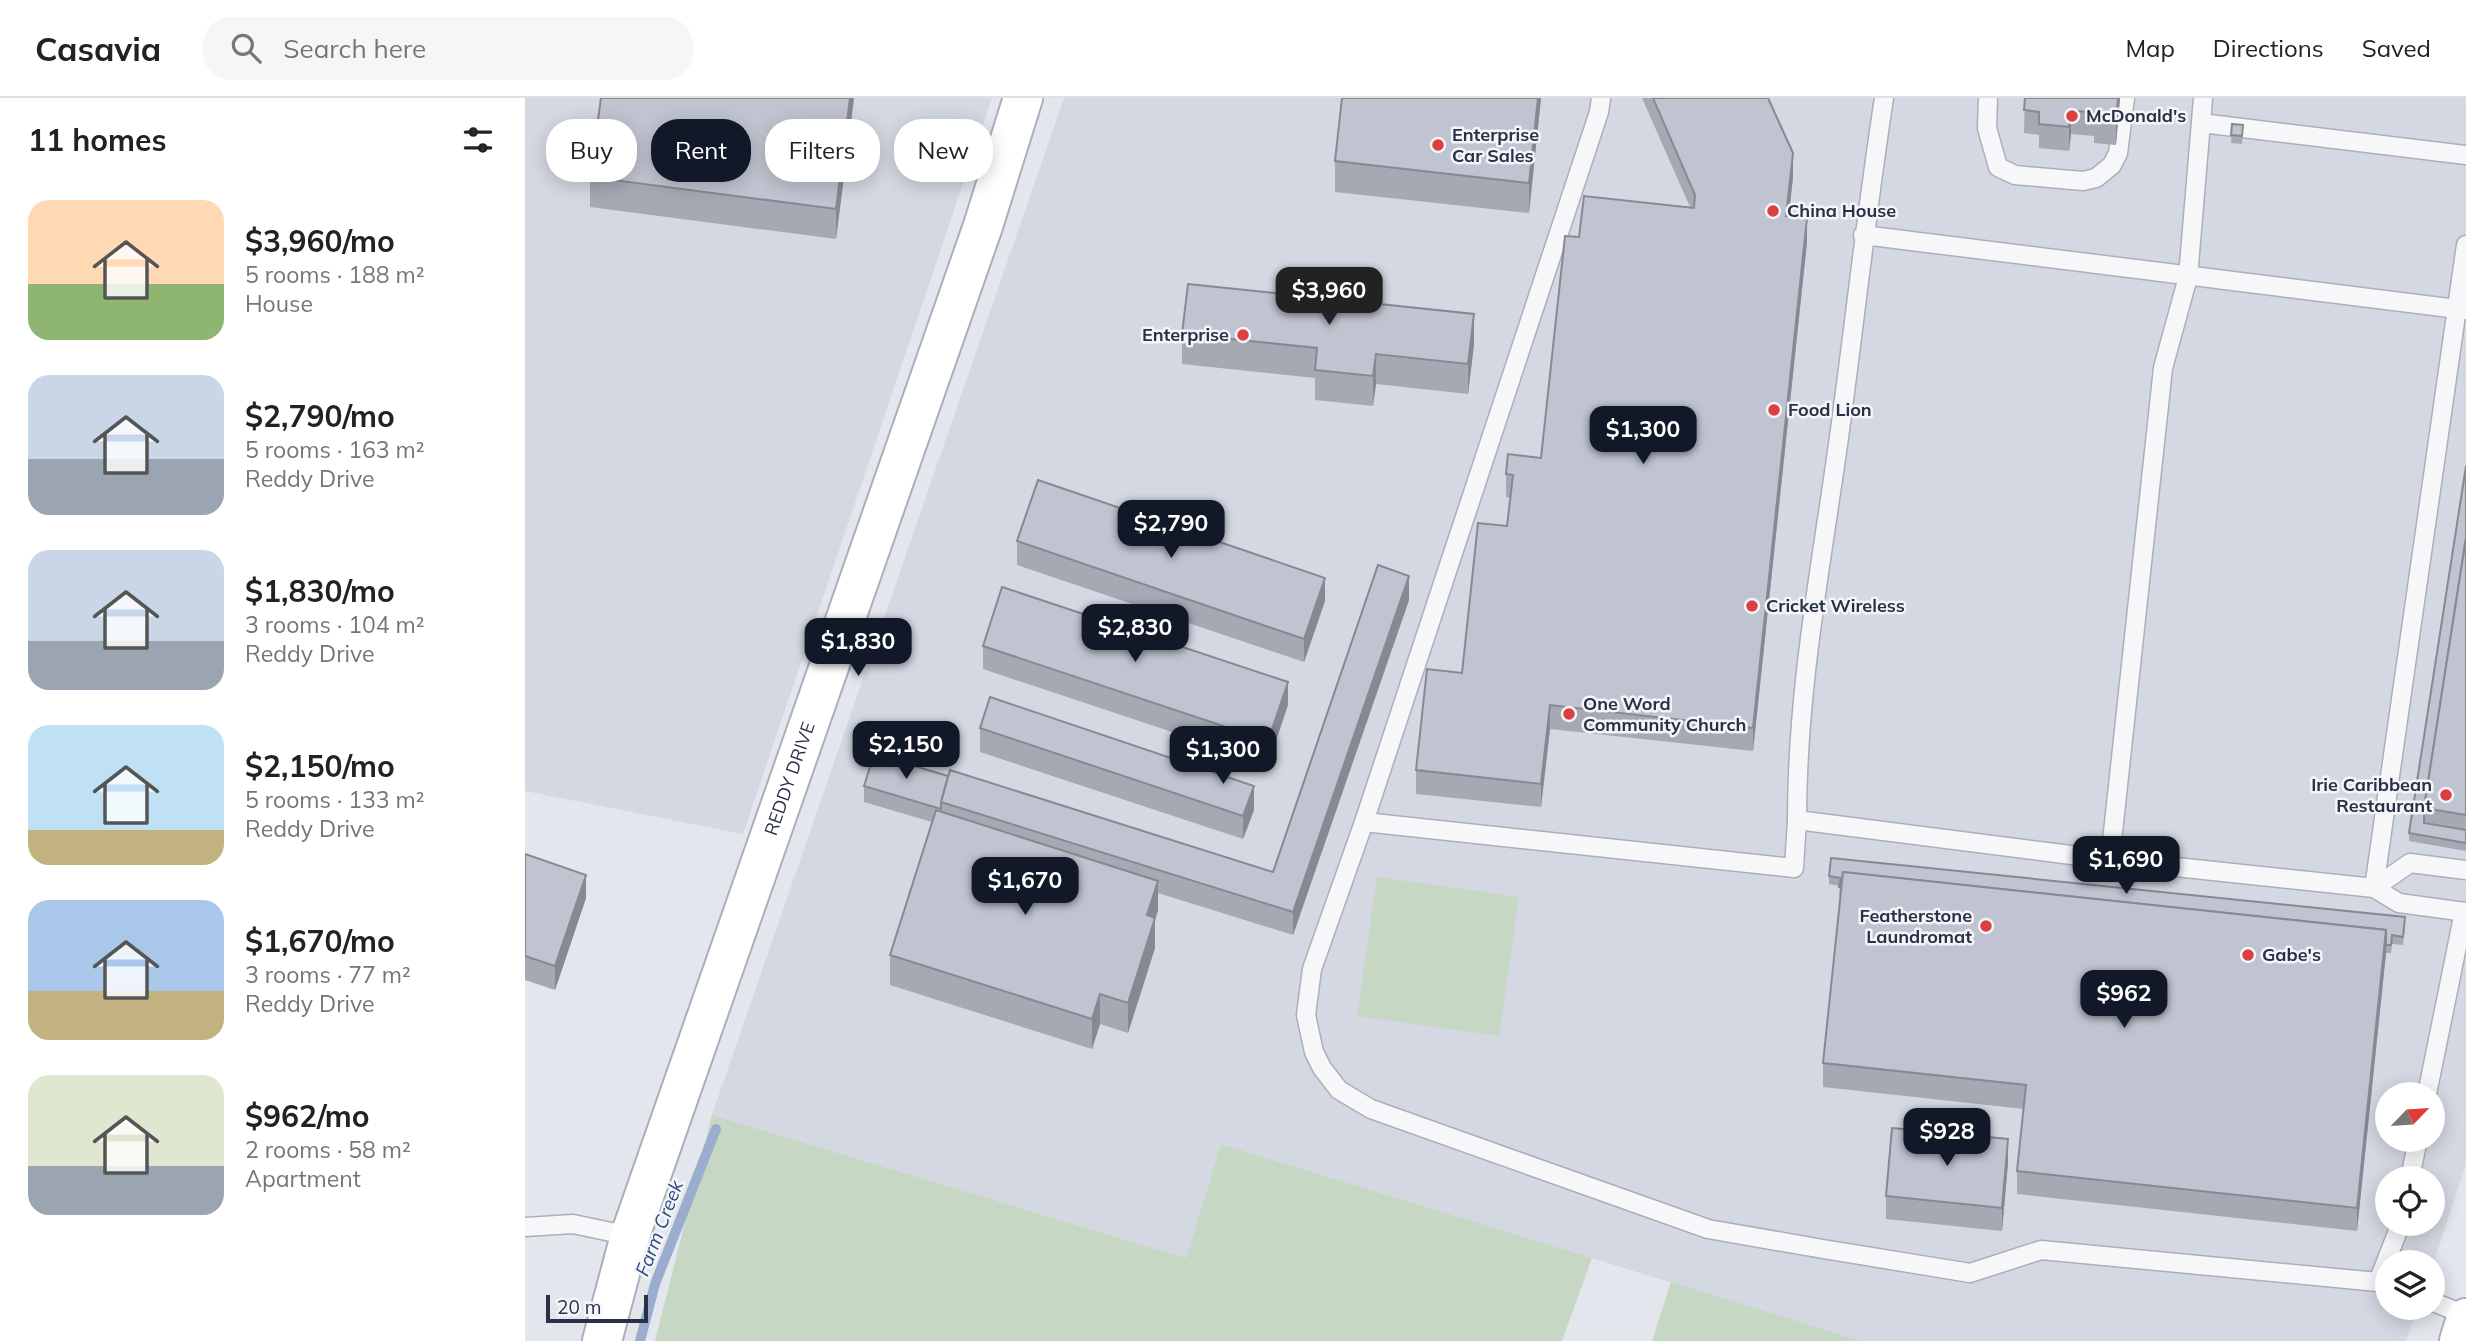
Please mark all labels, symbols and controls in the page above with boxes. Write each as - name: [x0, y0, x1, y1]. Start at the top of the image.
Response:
- search box: [203, 17, 693, 80]
- text: Casavia: [35, 28, 161, 69]
- icon: search: [227, 29, 265, 67]
- text: Search here: [283, 32, 426, 65]
- text: Map: [2125, 33, 2175, 63]
- text: Directions: [2213, 33, 2324, 63]
- text: Saved: [2362, 33, 2431, 63]
- place label: McDonald's: [2086, 104, 2186, 127]
- marker: McDonald's: [2064, 108, 2080, 124]
- chip: Buy: [546, 119, 637, 182]
- chip: Rent: [651, 119, 751, 182]
- chip: Filters: [765, 119, 880, 182]
- chip: New: [894, 119, 993, 182]
- text: 11 homes: [28, 121, 167, 159]
- icon: filters: [459, 121, 497, 159]
- place label: Enterprise Car Sales: [1452, 123, 1539, 167]
- marker: Enterprise Car Sales: [1430, 137, 1446, 153]
- place label: China House: [1787, 199, 1896, 222]
- marker: China House: [1765, 203, 1781, 219]
- text: $3,960/mo: [245, 222, 395, 260]
- icon: home: [84, 228, 168, 312]
- text: 5 rooms · 188 m²: [245, 260, 425, 289]
- pin: $3,960: [1272, 268, 1386, 327]
- text: $3,960: [1292, 275, 1366, 304]
- text: House: [245, 289, 313, 318]
- place label: Enterprise: [1142, 323, 1229, 346]
- marker: Enterprise: [1235, 327, 1251, 343]
- text: $2,790/mo: [245, 397, 395, 435]
- place label: Food Lion: [1788, 398, 1872, 421]
- marker: Food Lion: [1766, 402, 1782, 418]
- icon: home: [84, 403, 168, 487]
- pin: $1,300: [1586, 406, 1700, 466]
- text: $1,300: [1606, 414, 1680, 443]
- text: 5 rooms · 163 m²: [245, 435, 425, 464]
- text: Reddy Drive: [245, 464, 375, 493]
- pin: $2,790: [1114, 500, 1228, 560]
- text: $2,790: [1134, 508, 1208, 537]
- text: $1,830/mo: [245, 572, 395, 610]
- icon: home: [84, 578, 168, 662]
- place label: Cricket Wireless: [1766, 594, 1905, 617]
- marker: Cricket Wireless: [1744, 598, 1760, 614]
- pin: $2,830: [1078, 604, 1192, 664]
- text: 3 rooms · 104 m²: [245, 610, 425, 639]
- text: $2,830: [1098, 612, 1172, 641]
- pin: $1,830: [801, 618, 915, 678]
- text: $1,830: [821, 626, 895, 655]
- text: Reddy Drive: [245, 639, 375, 668]
- place label: One Word Community Church: [1583, 692, 1746, 736]
- marker: One Word Community Church: [1561, 706, 1577, 722]
- street label: REDDY DRIVE: [759, 719, 820, 838]
- pin: $2,150: [849, 722, 963, 781]
- pin: $1,300: [1166, 726, 1280, 786]
- text: $2,150: [869, 729, 943, 758]
- text: $1,300: [1186, 734, 1260, 763]
- text: $2,150/mo: [245, 747, 395, 785]
- icon: home: [84, 753, 168, 837]
- place label: Irie Caribbean Restaurant: [2311, 773, 2432, 817]
- text: 5 rooms · 133 m²: [245, 785, 425, 814]
- marker: Irie Caribbean Restaurant: [2438, 787, 2454, 803]
- text: Reddy Drive: [245, 814, 375, 843]
- pin: $1,690: [2069, 836, 2183, 896]
- text: $1,690: [2089, 844, 2163, 873]
- pin: $1,670: [968, 858, 1082, 917]
- text: $1,670: [988, 865, 1062, 894]
- place label: Featherstone Laundromat: [1859, 904, 1972, 948]
- marker: Featherstone Laundromat: [1978, 918, 1994, 934]
- text: $1,670/mo: [245, 922, 395, 960]
- icon: home: [84, 928, 168, 1012]
- place label: Gabe's: [2262, 943, 2321, 966]
- marker: Gabe's: [2240, 947, 2256, 963]
- text: 3 rooms · 77 m²: [245, 960, 411, 989]
- pin: $962: [2083, 970, 2165, 1030]
- text: $962: [2096, 978, 2152, 1007]
- text: Reddy Drive: [245, 989, 375, 1018]
- north arrow: [2375, 1082, 2445, 1152]
- map controls: [2375, 1082, 2445, 1320]
- text: $962/mo: [245, 1097, 369, 1135]
- icon: home: [84, 1103, 168, 1187]
- pin: $928: [1906, 1108, 1988, 1168]
- text: $928: [1919, 1116, 1975, 1145]
- text: 2 rooms · 58 m²: [245, 1135, 411, 1164]
- text: Apartment: [245, 1164, 361, 1193]
- button: locate: [2375, 1166, 2445, 1236]
- water label: Farm Creek: [630, 1176, 689, 1279]
- button: layers: [2375, 1250, 2445, 1320]
- scale bar: [546, 1292, 647, 1324]
- text: 20 m: [557, 1295, 601, 1319]

